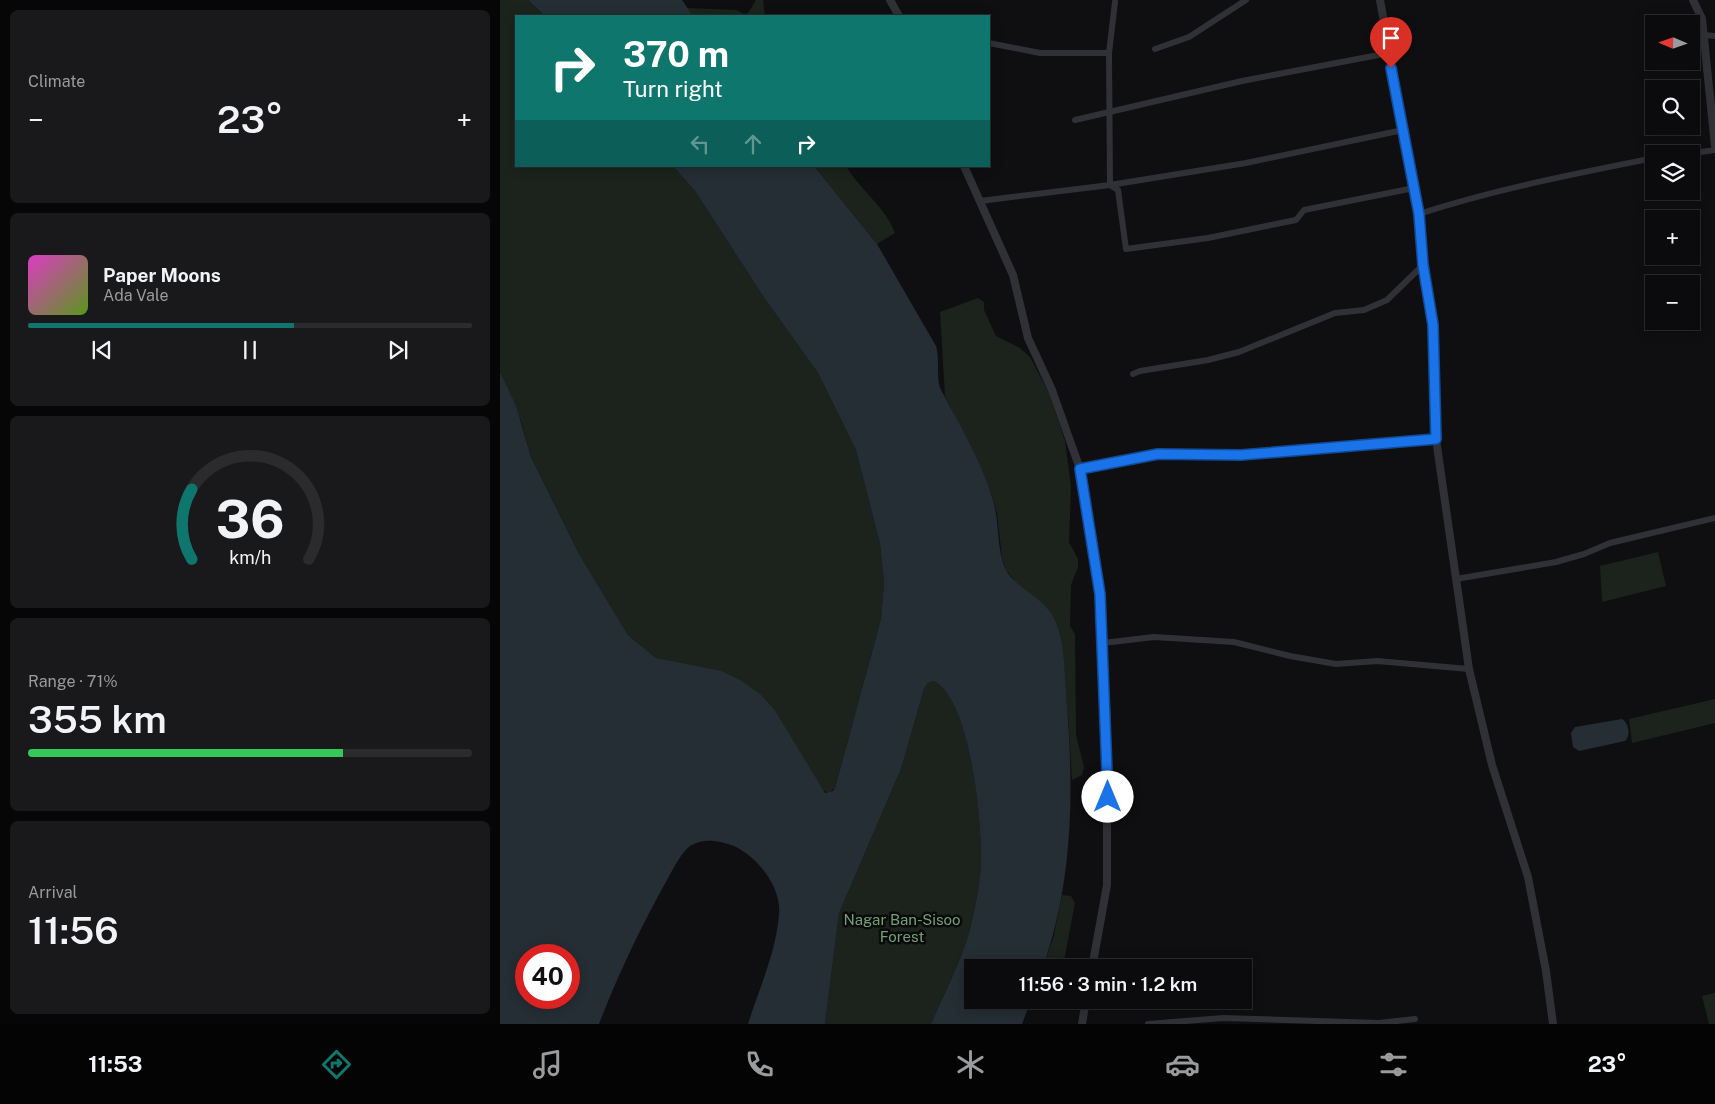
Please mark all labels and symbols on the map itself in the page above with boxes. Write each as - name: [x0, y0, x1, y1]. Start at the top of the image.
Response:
- north arrow: [1645, 15, 1700, 70]
- pin: [1370, 17, 1412, 68]
- position arrow: [1081, 770, 1133, 822]
- park label: Nagar Ban-Sisoo Forest: [843, 911, 961, 945]
- speed limit sign: 40: [515, 944, 580, 1009]

